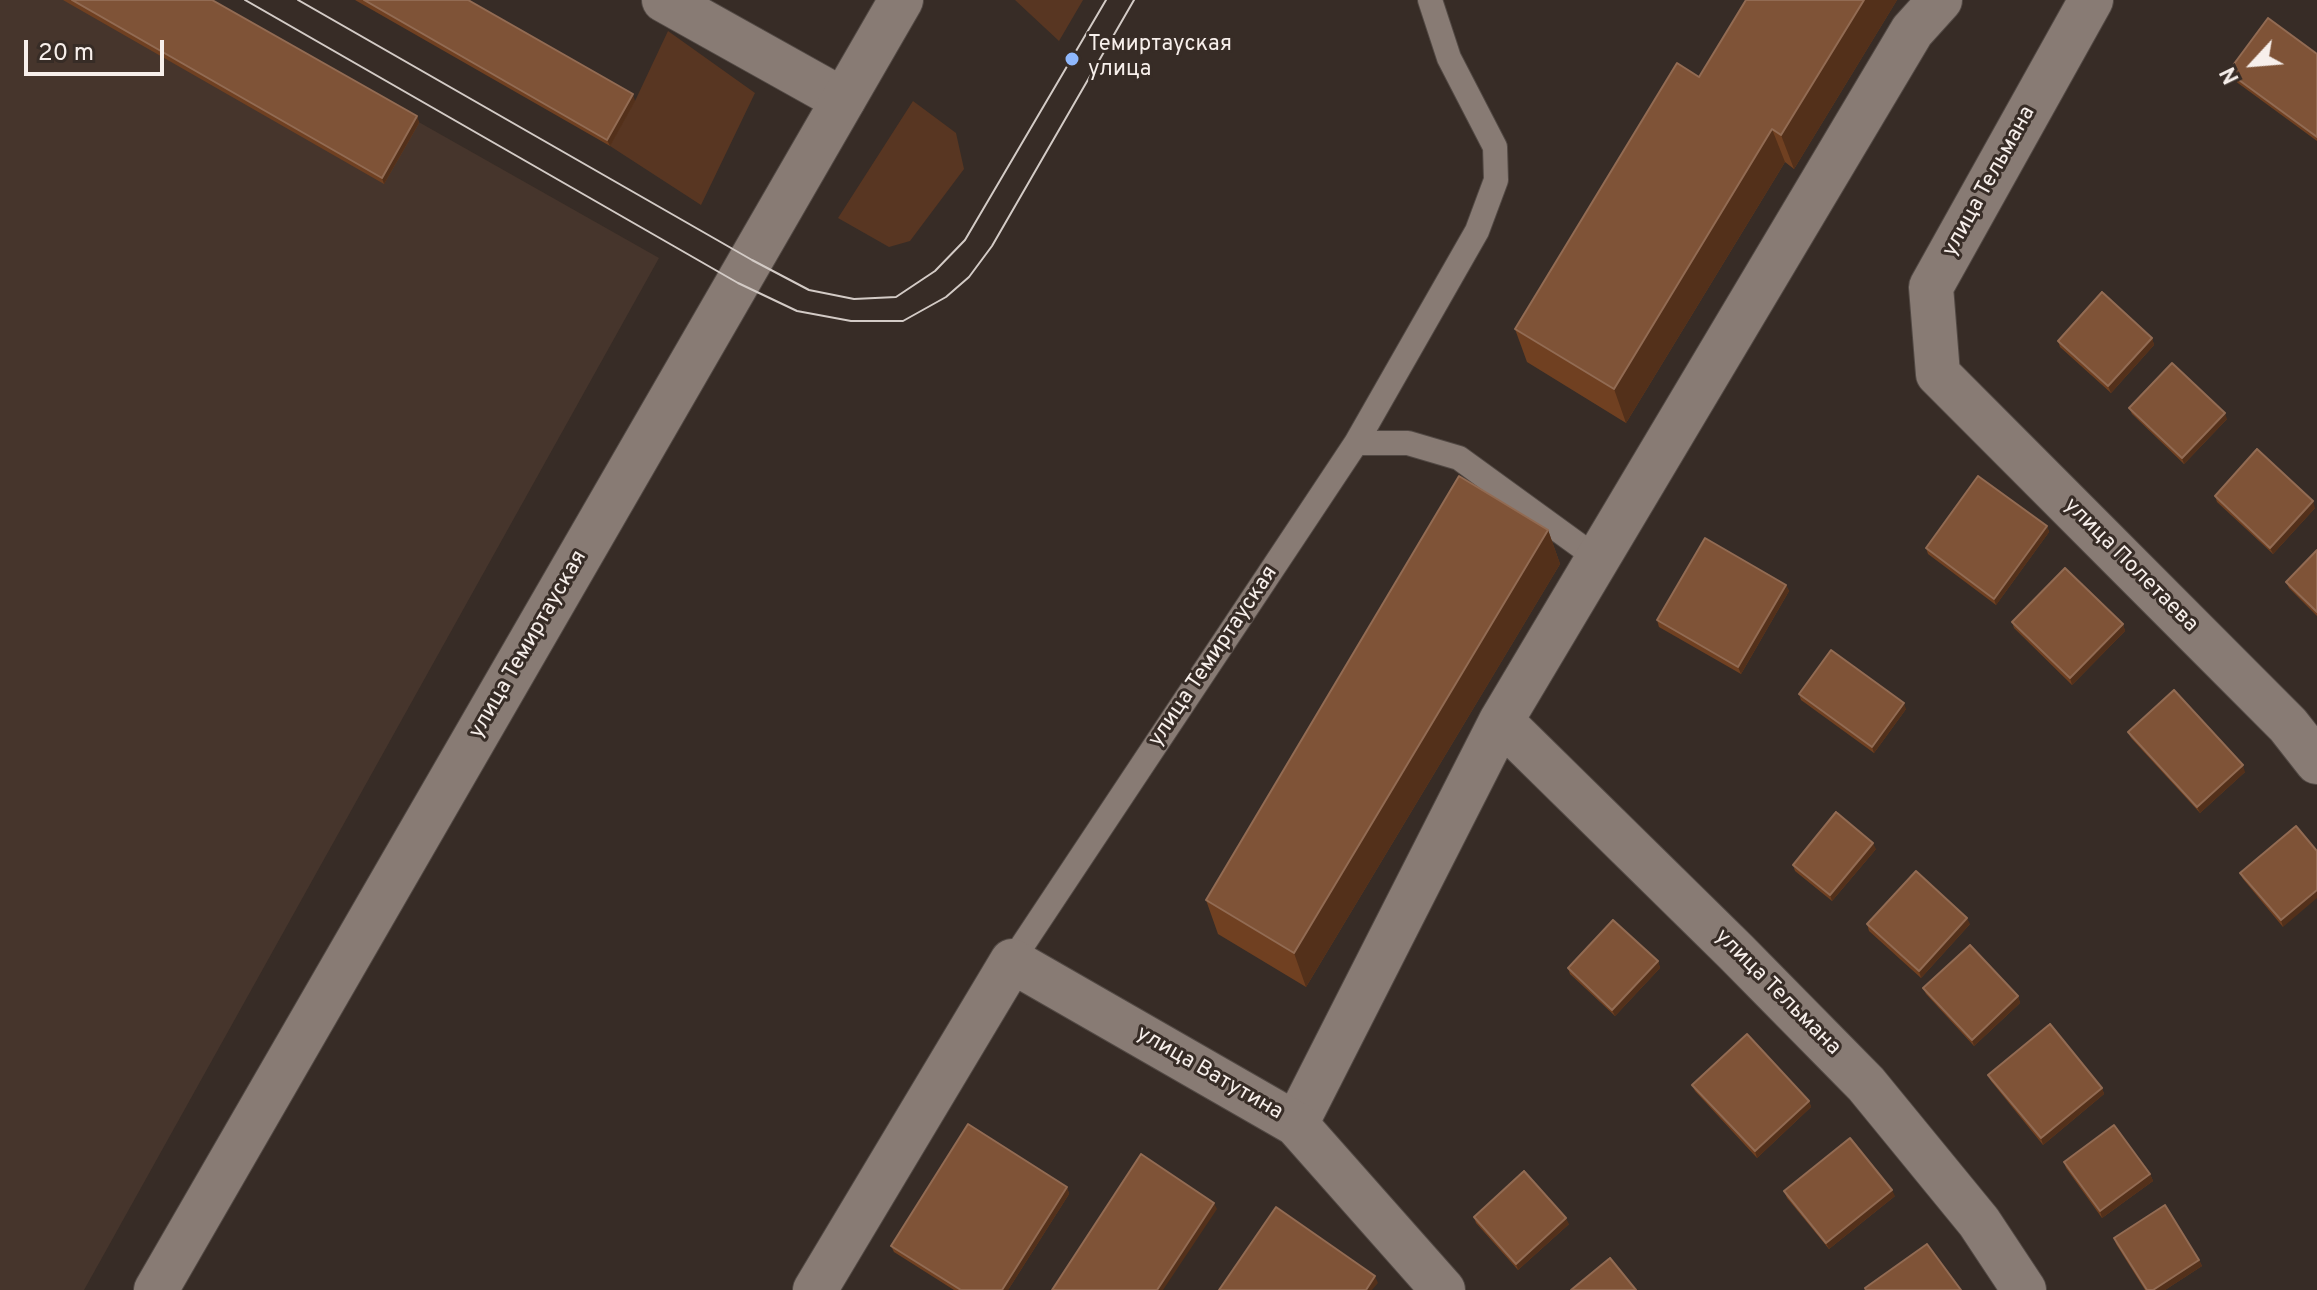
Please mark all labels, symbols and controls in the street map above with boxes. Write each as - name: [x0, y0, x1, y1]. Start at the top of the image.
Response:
- scale bar: [28, 24, 168, 74]
- north arrow: [2213, 24, 2293, 104]
- place label: Темиртауская улица: [1088, 33, 1232, 84]
- text: 20 m: [38, 39, 94, 69]
- marker: Темиртауская улица: [1063, 50, 1081, 68]
- text: N: [2215, 62, 2247, 88]
- street label: улица Тельмана: [1938, 102, 2042, 262]
- street label: улица Полетаева: [2057, 493, 2203, 639]
- street label: улица Темиртауская: [464, 546, 594, 744]
- street label: улица Темиртауская: [1144, 561, 1284, 753]
- street label: улица Тельмана: [1708, 924, 1846, 1062]
- street label: улица Ватутина: [1131, 1021, 1287, 1127]

